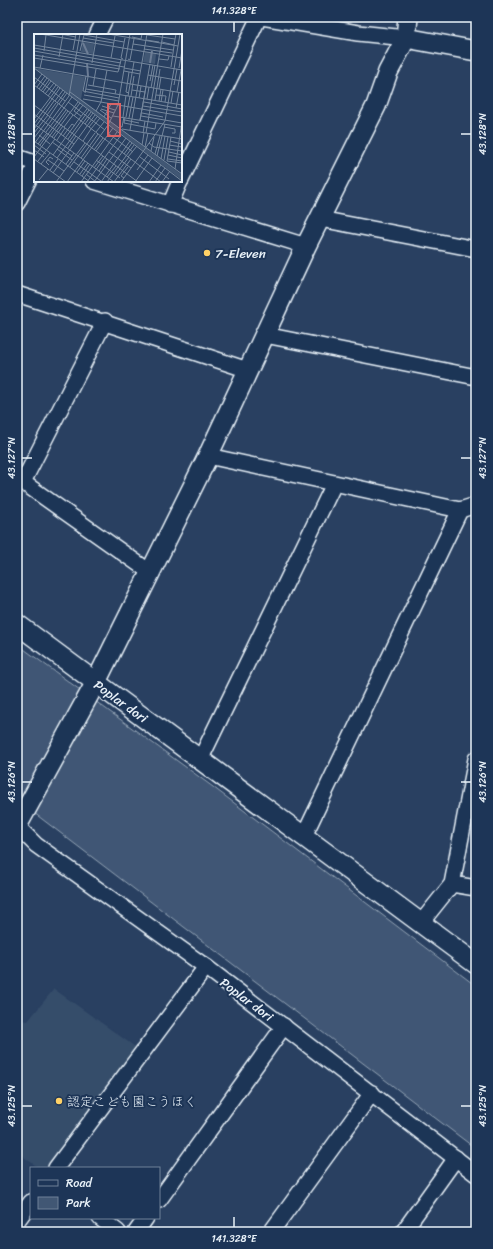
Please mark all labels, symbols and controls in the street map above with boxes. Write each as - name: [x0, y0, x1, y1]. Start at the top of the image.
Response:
- text: 141.328°E: [212, 2, 258, 20]
- inset map: [34, 34, 182, 182]
- text: 43.128°N: [3, 113, 21, 155]
- text: 43.128°N: [474, 113, 492, 155]
- place label: 7-Eleven: [215, 242, 266, 265]
- marker: 7-Eleven: [202, 248, 212, 258]
- text: 43.127°N: [3, 437, 21, 479]
- text: 43.127°N: [474, 437, 492, 479]
- street label: Poplar dori: [89, 674, 153, 729]
- text: 43.126°N: [3, 761, 21, 803]
- text: 43.126°N: [474, 761, 492, 803]
- street label: Poplar dori: [215, 971, 279, 1028]
- text: 43.125°N: [3, 1085, 21, 1127]
- text: 43.125°N: [474, 1085, 492, 1127]
- place label: 認定こども園こうほく: [67, 1090, 197, 1113]
- marker: 認定こども園こうほく: [54, 1096, 64, 1106]
- legend: [30, 1167, 160, 1219]
- text: Road: [66, 1172, 93, 1194]
- text: Park: [66, 1192, 91, 1214]
- text: 141.328°E: [212, 1230, 258, 1248]

